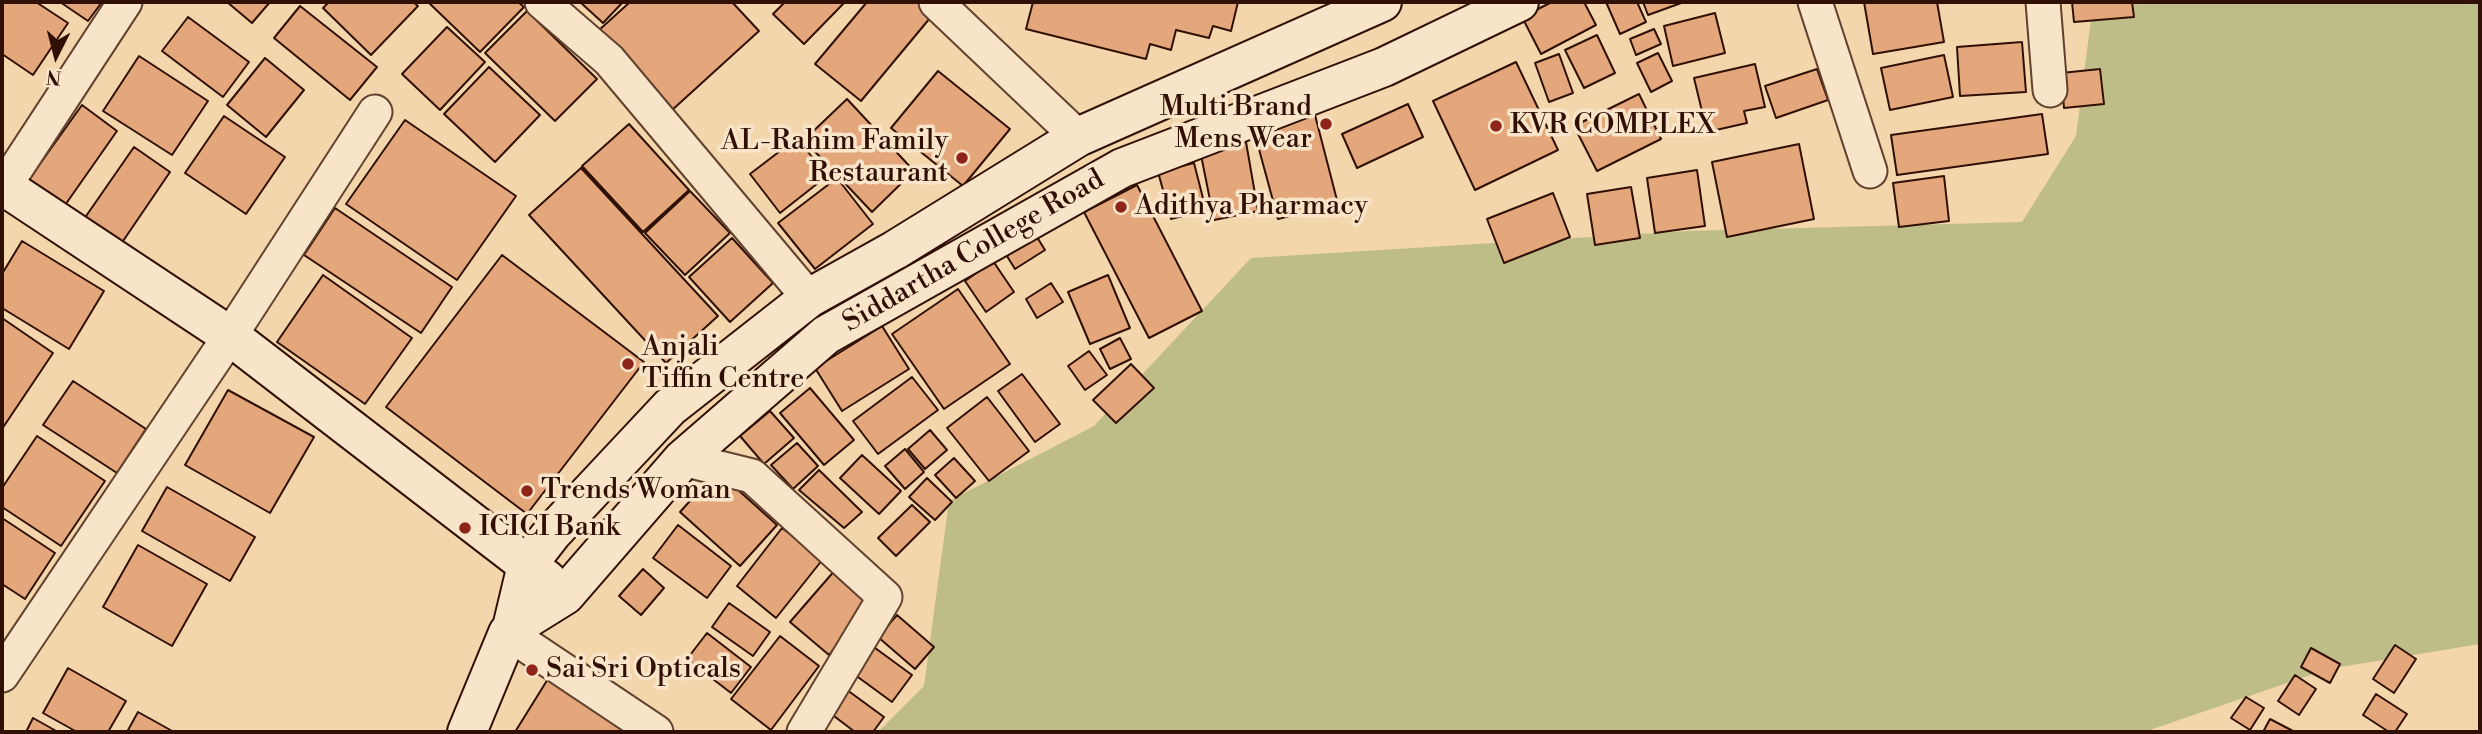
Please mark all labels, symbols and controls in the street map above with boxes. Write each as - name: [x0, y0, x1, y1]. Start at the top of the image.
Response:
- north arrow: [21, 21, 91, 91]
- text: N: [45, 64, 63, 90]
- place label: Multi Brand Mens Wear: [1160, 91, 1312, 157]
- place label: KVR COMPLEX: [1510, 109, 1715, 143]
- marker: Multi Brand Mens Wear: [1318, 116, 1334, 132]
- marker: KVR COMPLEX: [1488, 118, 1504, 134]
- place label: AL-Rahim Family Restaurant: [721, 125, 948, 191]
- marker: AL-Rahim Family Restaurant: [954, 150, 970, 166]
- street label: Siddartha College Road: [838, 164, 1110, 340]
- place label: Adithya Pharmacy: [1135, 190, 1368, 224]
- marker: Adithya Pharmacy: [1113, 199, 1129, 215]
- place label: Anjali Tiffin Centre: [642, 331, 804, 397]
- marker: Anjali Tiffin Centre: [620, 356, 636, 372]
- place label: Trends Woman: [541, 474, 731, 508]
- marker: Trends Woman: [519, 483, 535, 499]
- place label: ICICI Bank: [479, 511, 620, 545]
- marker: ICICI Bank: [457, 520, 473, 536]
- place label: Sai Sri Opticals: [546, 653, 741, 687]
- marker: Sai Sri Opticals: [524, 662, 540, 678]

